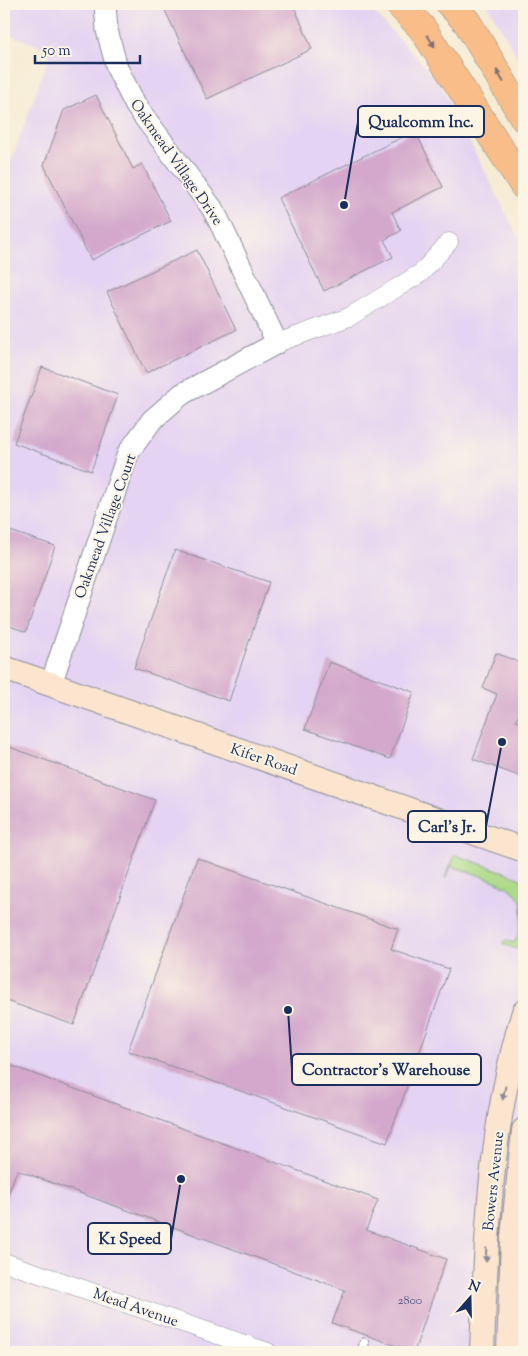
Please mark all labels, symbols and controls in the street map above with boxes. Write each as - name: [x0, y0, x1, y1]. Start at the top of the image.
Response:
- scale bar: [35, 32, 140, 64]
- one-way arrow: [426, 34, 436, 47]
- text: 50 m: [41, 41, 71, 62]
- one-way arrow: [496, 69, 504, 83]
- street label: Oakmead Village Drive: [124, 96, 227, 230]
- callout: Qualcomm Inc.: [358, 106, 484, 137]
- text: Qualcomm Inc.: [368, 112, 474, 135]
- street label: Oakmead Village Court: [70, 451, 142, 602]
- street label: Kifer Road: [227, 739, 300, 782]
- callout: Carl's Jr.: [408, 811, 486, 842]
- text: Carl's Jr.: [418, 817, 476, 840]
- callout: Contractor's Warehouse: [292, 1054, 481, 1085]
- text: Contractor's Warehouse: [302, 1060, 471, 1083]
- one-way arrow: [500, 1086, 508, 1101]
- street label: Bowers Avenue: [479, 1130, 510, 1232]
- callout: K1 Speed: [88, 1223, 171, 1254]
- text: K1 Speed: [99, 1229, 162, 1252]
- one-way arrow: [481, 1247, 489, 1263]
- north arrow: [446, 1274, 496, 1324]
- text: N: [465, 1276, 482, 1299]
- street label: Mead Avenue: [90, 1284, 181, 1333]
- house number: 2800: [398, 1292, 422, 1310]

